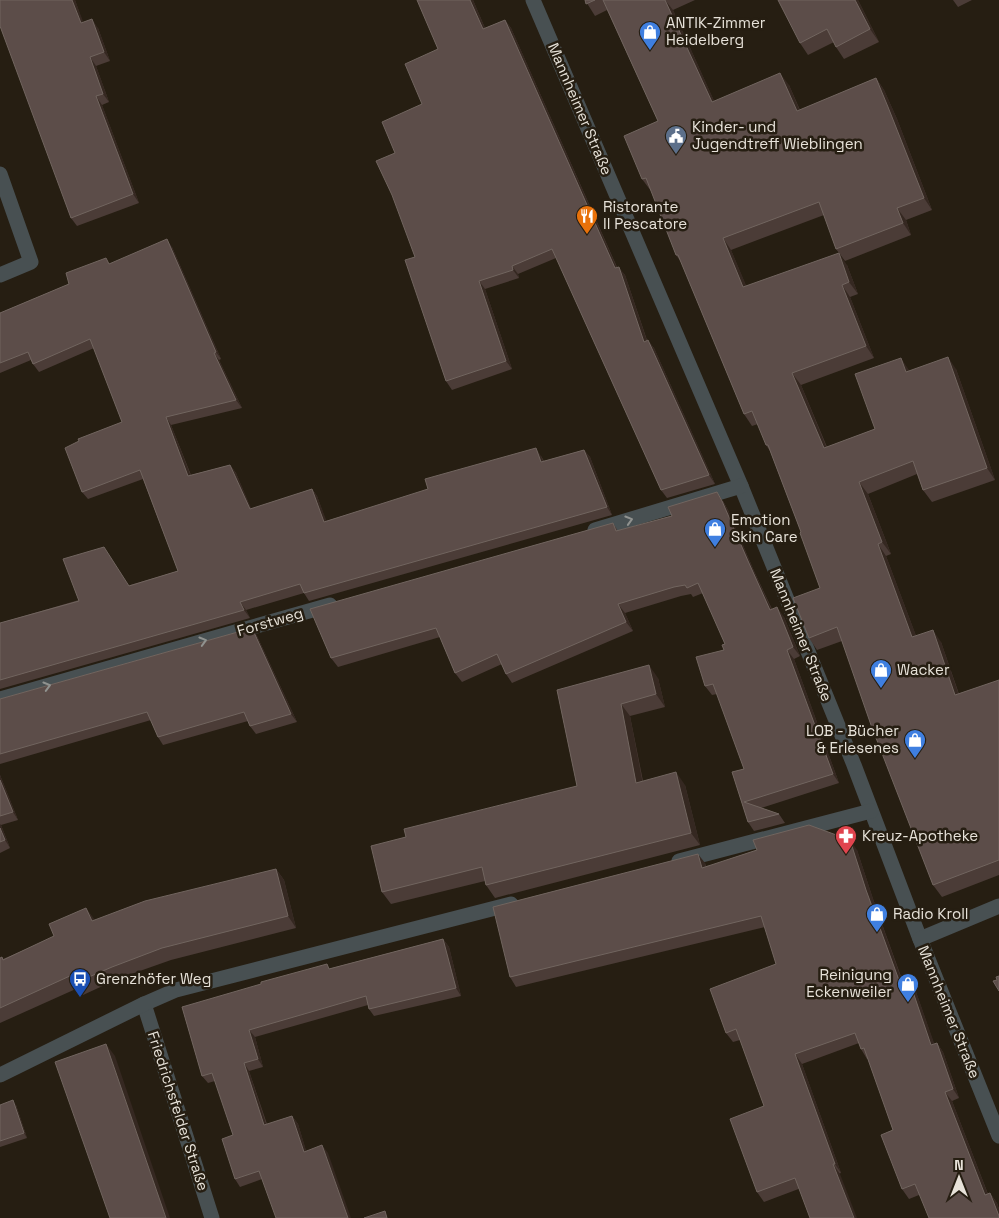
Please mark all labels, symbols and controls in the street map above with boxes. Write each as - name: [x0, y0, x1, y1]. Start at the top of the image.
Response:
- place label: ANTIK-Zimmer Heidelberg: [666, 13, 766, 49]
- shop icon: ANTIK-Zimmer Heidelberg: [638, 20, 662, 51]
- street label: Mannheimer Straße: [544, 40, 617, 178]
- place label: Kinder- und Jugendtreff Wieblingen: [692, 117, 863, 153]
- public building icon: Kinder- und Jugendtreff Wieblingen: [664, 124, 688, 155]
- place label: Ristorante Il Pescatore: [603, 197, 687, 233]
- restaurant icon: Ristorante Il Pescatore: [575, 204, 599, 235]
- place label: Emotion Skin Care: [731, 510, 798, 546]
- one-way arrow: [624, 515, 632, 525]
- shop icon: Emotion Skin Care: [703, 517, 727, 548]
- street label: Mannheimer Straße: [766, 566, 837, 704]
- street label: Forstweg: [235, 603, 305, 640]
- one-way arrow: [199, 637, 207, 647]
- shop icon: Wacker: [869, 658, 893, 689]
- place label: Wacker: [897, 660, 950, 679]
- one-way arrow: [42, 681, 50, 691]
- place label: LOB - Bücher & Erlesenes: [806, 721, 899, 757]
- shop icon: LOB - Bücher & Erlesenes: [903, 728, 927, 759]
- pharmacy icon: Kreuz-Apotheke: [834, 824, 858, 855]
- place label: Kreuz-Apotheke: [862, 826, 978, 845]
- shop icon: Radio Kroll: [865, 902, 889, 933]
- place label: Radio Kroll: [893, 904, 969, 923]
- street label: Mannheimer Straße: [914, 943, 985, 1081]
- place label: Reinigung Eckenweiler: [806, 965, 892, 1001]
- bus stop icon: Grenzhöfer Weg: [68, 967, 92, 998]
- place label: Grenzhöfer Weg: [96, 969, 211, 988]
- shop icon: Reinigung Eckenweiler: [896, 972, 920, 1003]
- street label: Friedrichsfelder Straße: [144, 1029, 213, 1193]
- north arrow: [934, 1153, 984, 1203]
- text: N: [954, 1156, 964, 1174]

